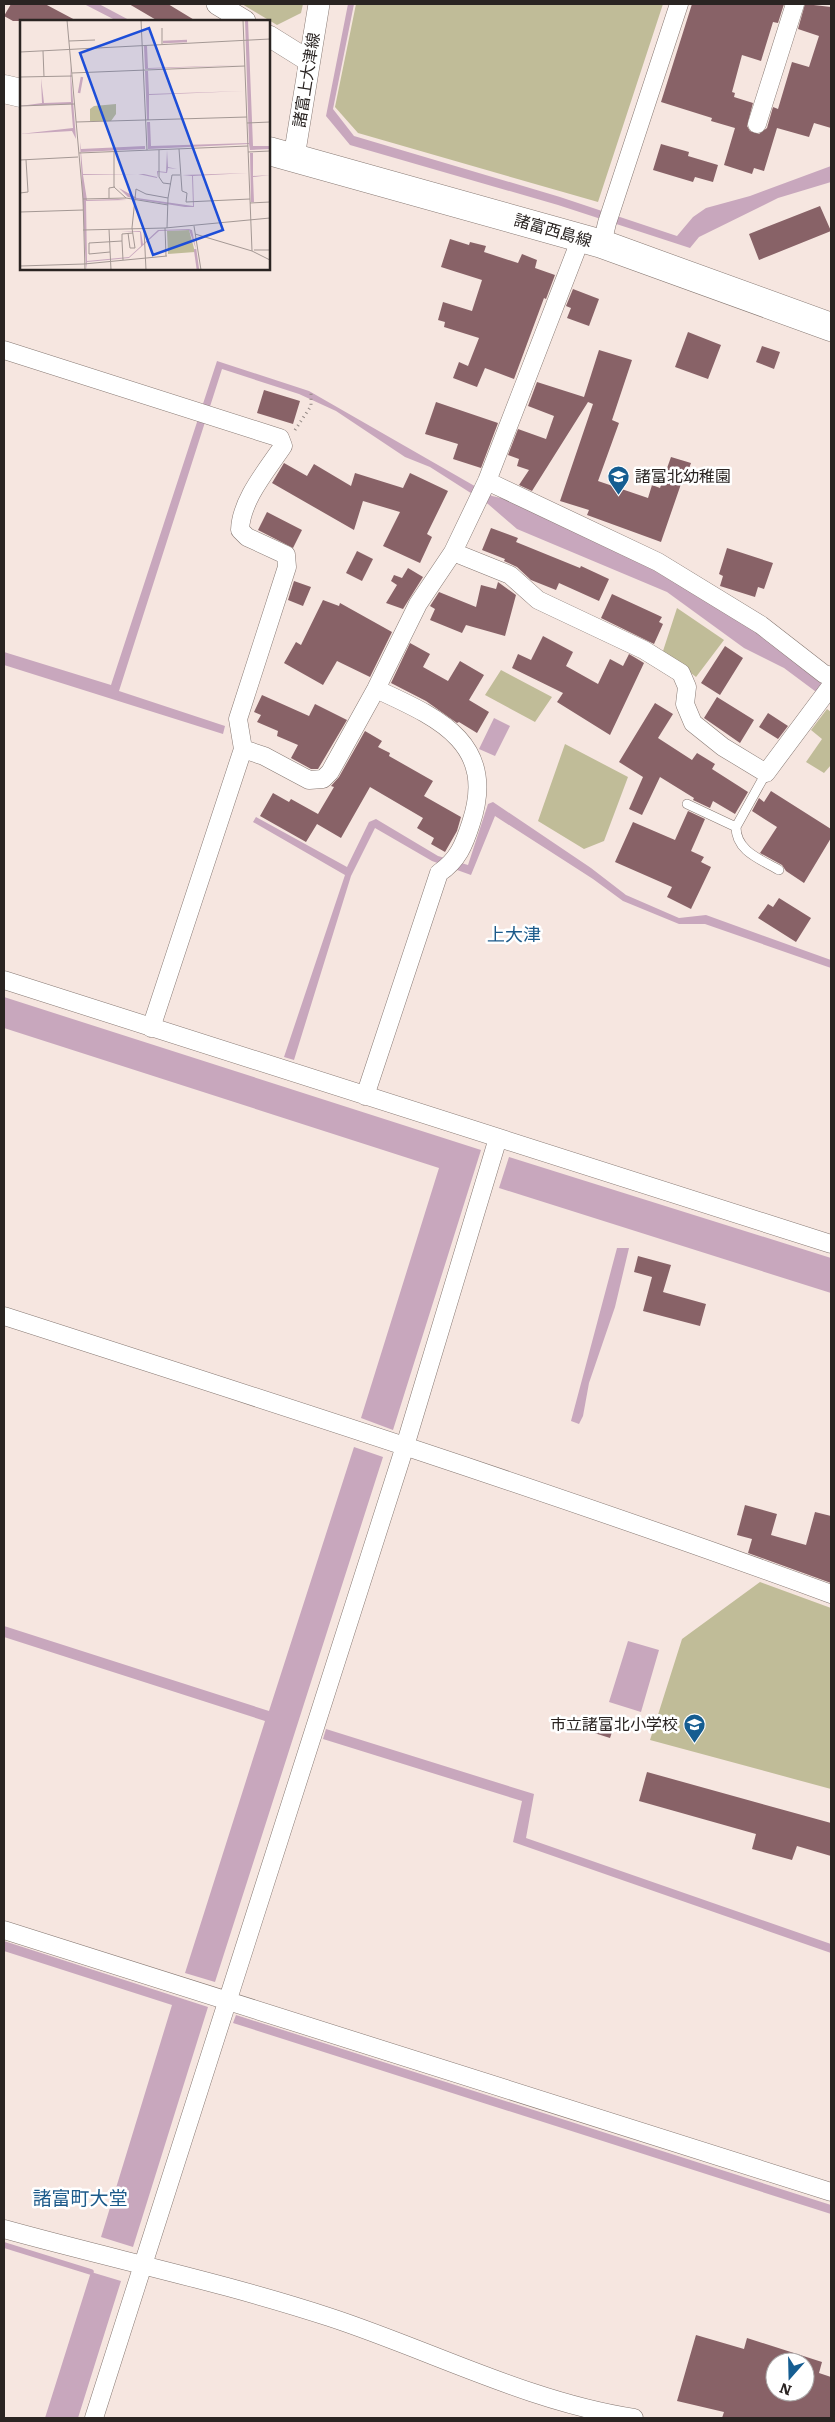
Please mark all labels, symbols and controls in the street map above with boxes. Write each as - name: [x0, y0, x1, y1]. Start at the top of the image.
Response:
- inset map: [20, 20, 270, 270]
- street label: 諸富上大津線: [286, 31, 324, 129]
- street label: 諸富西島線: [512, 206, 595, 252]
- place label: 諸富北幼稚園: [635, 463, 731, 487]
- school or university icon: 諸富北幼稚園: [607, 464, 631, 495]
- district label: 上大津: [487, 920, 541, 947]
- place label: 市立諸富北小学校: [550, 1711, 678, 1735]
- school or university icon: 市立諸富北小学校: [682, 1712, 706, 1743]
- district label: 諸富町大堂: [32, 2183, 128, 2211]
- north arrow: [765, 2352, 815, 2402]
- text: N: [776, 2379, 794, 2402]

